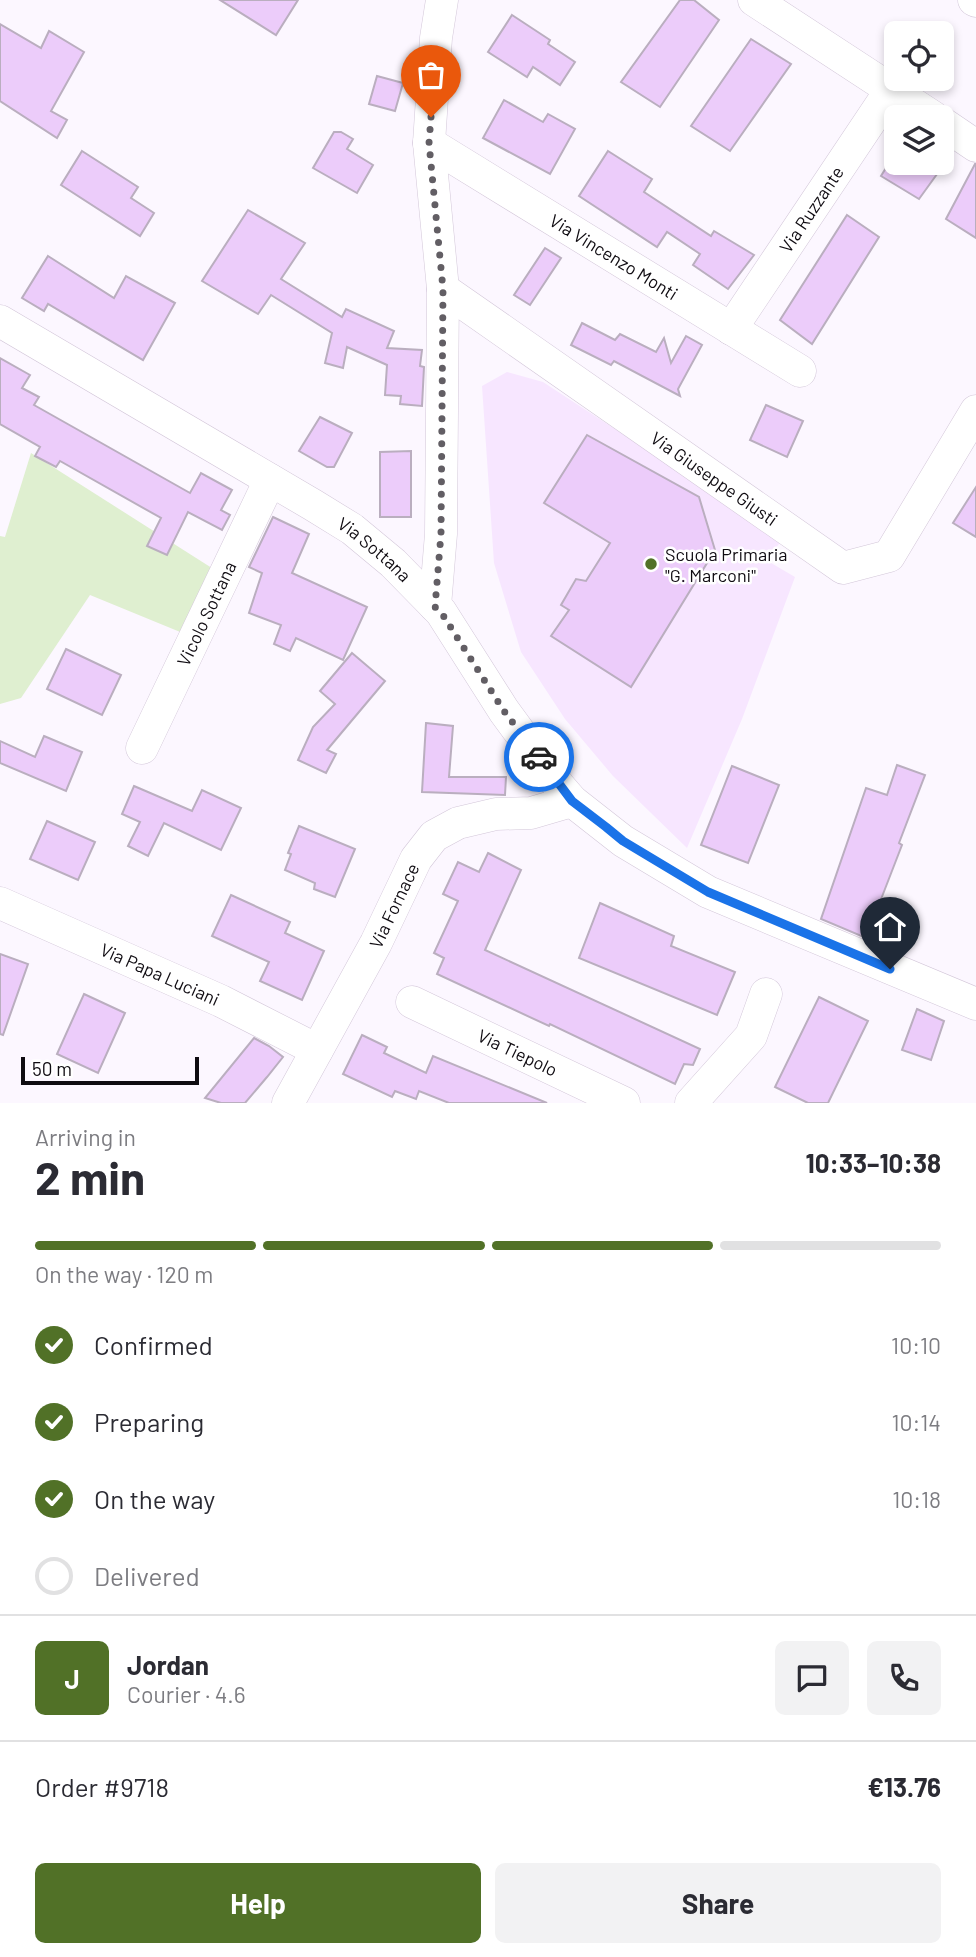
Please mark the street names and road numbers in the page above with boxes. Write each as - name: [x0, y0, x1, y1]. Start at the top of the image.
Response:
- street label: Via Ruzzante: [774, 162, 848, 257]
- street label: Via Vincenzo Monti: [546, 209, 682, 304]
- street label: Via Giuseppe Giusti: [647, 427, 782, 530]
- street label: Via Sottana: [334, 512, 416, 586]
- street label: Vicolo Sottana: [172, 558, 241, 669]
- street label: Via Fornace: [364, 859, 423, 952]
- street label: Via Papa Luciani: [97, 938, 223, 1010]
- street label: Via Tiepolo: [474, 1024, 561, 1081]

